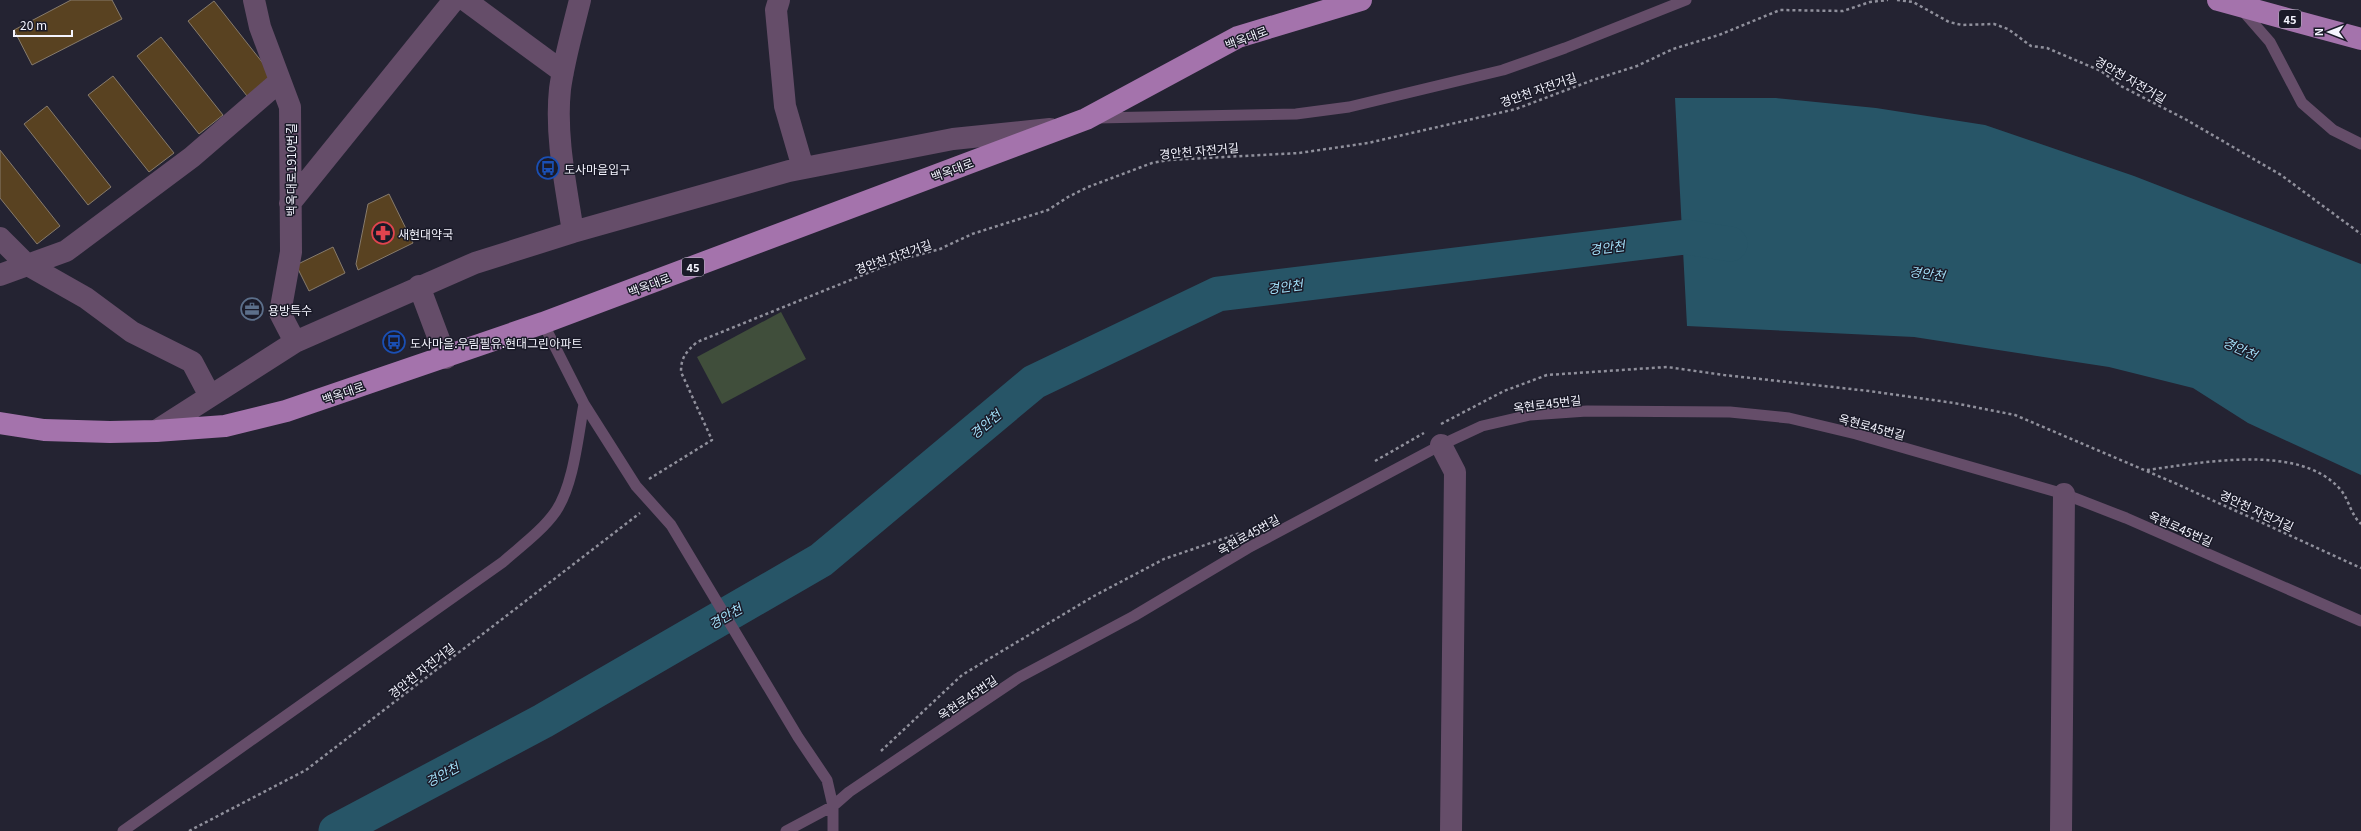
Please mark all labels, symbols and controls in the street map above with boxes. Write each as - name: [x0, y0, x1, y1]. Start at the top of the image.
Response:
- road number: 45: [2279, 10, 2301, 28]
- scale bar: [14, 12, 72, 38]
- north arrow: [2309, 12, 2349, 52]
- text: 20 m: [20, 16, 47, 33]
- street label: 백옥대로: [1222, 21, 1270, 53]
- text: N: [2310, 28, 2326, 36]
- street label: 경안천 자전거길: [2092, 52, 2170, 106]
- street label: 경안천 자전거길: [1497, 68, 1579, 110]
- street label: 백옥대로1910번길: [282, 124, 299, 216]
- street label: 경안천 자전거길: [1158, 138, 1240, 162]
- street label: 백옥대로: [928, 153, 976, 185]
- bus stop icon: 도사마을입구: [535, 155, 561, 181]
- place label: 도사마을입구: [564, 160, 630, 177]
- pharmacy icon: 새현대약국: [370, 220, 396, 246]
- place label: 새현대약국: [398, 225, 453, 242]
- street label: 경안천 자전거길: [852, 235, 934, 277]
- water label: 경안천: [1588, 235, 1627, 259]
- road number: 45: [682, 258, 704, 276]
- water label: 경안천: [1908, 261, 1947, 285]
- street label: 백옥대로: [625, 268, 673, 300]
- water label: 경안천: [1266, 274, 1305, 298]
- office icon: 용방특수: [239, 296, 265, 322]
- place label: 용방특수: [268, 301, 312, 318]
- bus stop icon: 도사마을.우림필유.현대그린아파트: [381, 329, 407, 355]
- water label: 경안천: [2220, 332, 2261, 364]
- place label: 도사마을.우림필유.현대그린아파트: [410, 334, 582, 351]
- street label: 백옥대로: [319, 377, 367, 407]
- street label: 옥현로45번길: [1512, 390, 1582, 416]
- water label: 경안천: [965, 405, 1006, 443]
- street label: 옥현로45번길: [1837, 409, 1907, 443]
- street label: 경안천 자전거길: [2217, 485, 2297, 535]
- street label: 옥현로45번길: [2146, 506, 2216, 550]
- street label: 옥현로45번길: [1214, 510, 1282, 558]
- water label: 경안천: [705, 598, 746, 633]
- street label: 경안천 자전거길: [384, 639, 458, 701]
- street label: 옥현로45번길: [934, 671, 1000, 723]
- water label: 경안천: [422, 757, 463, 791]

